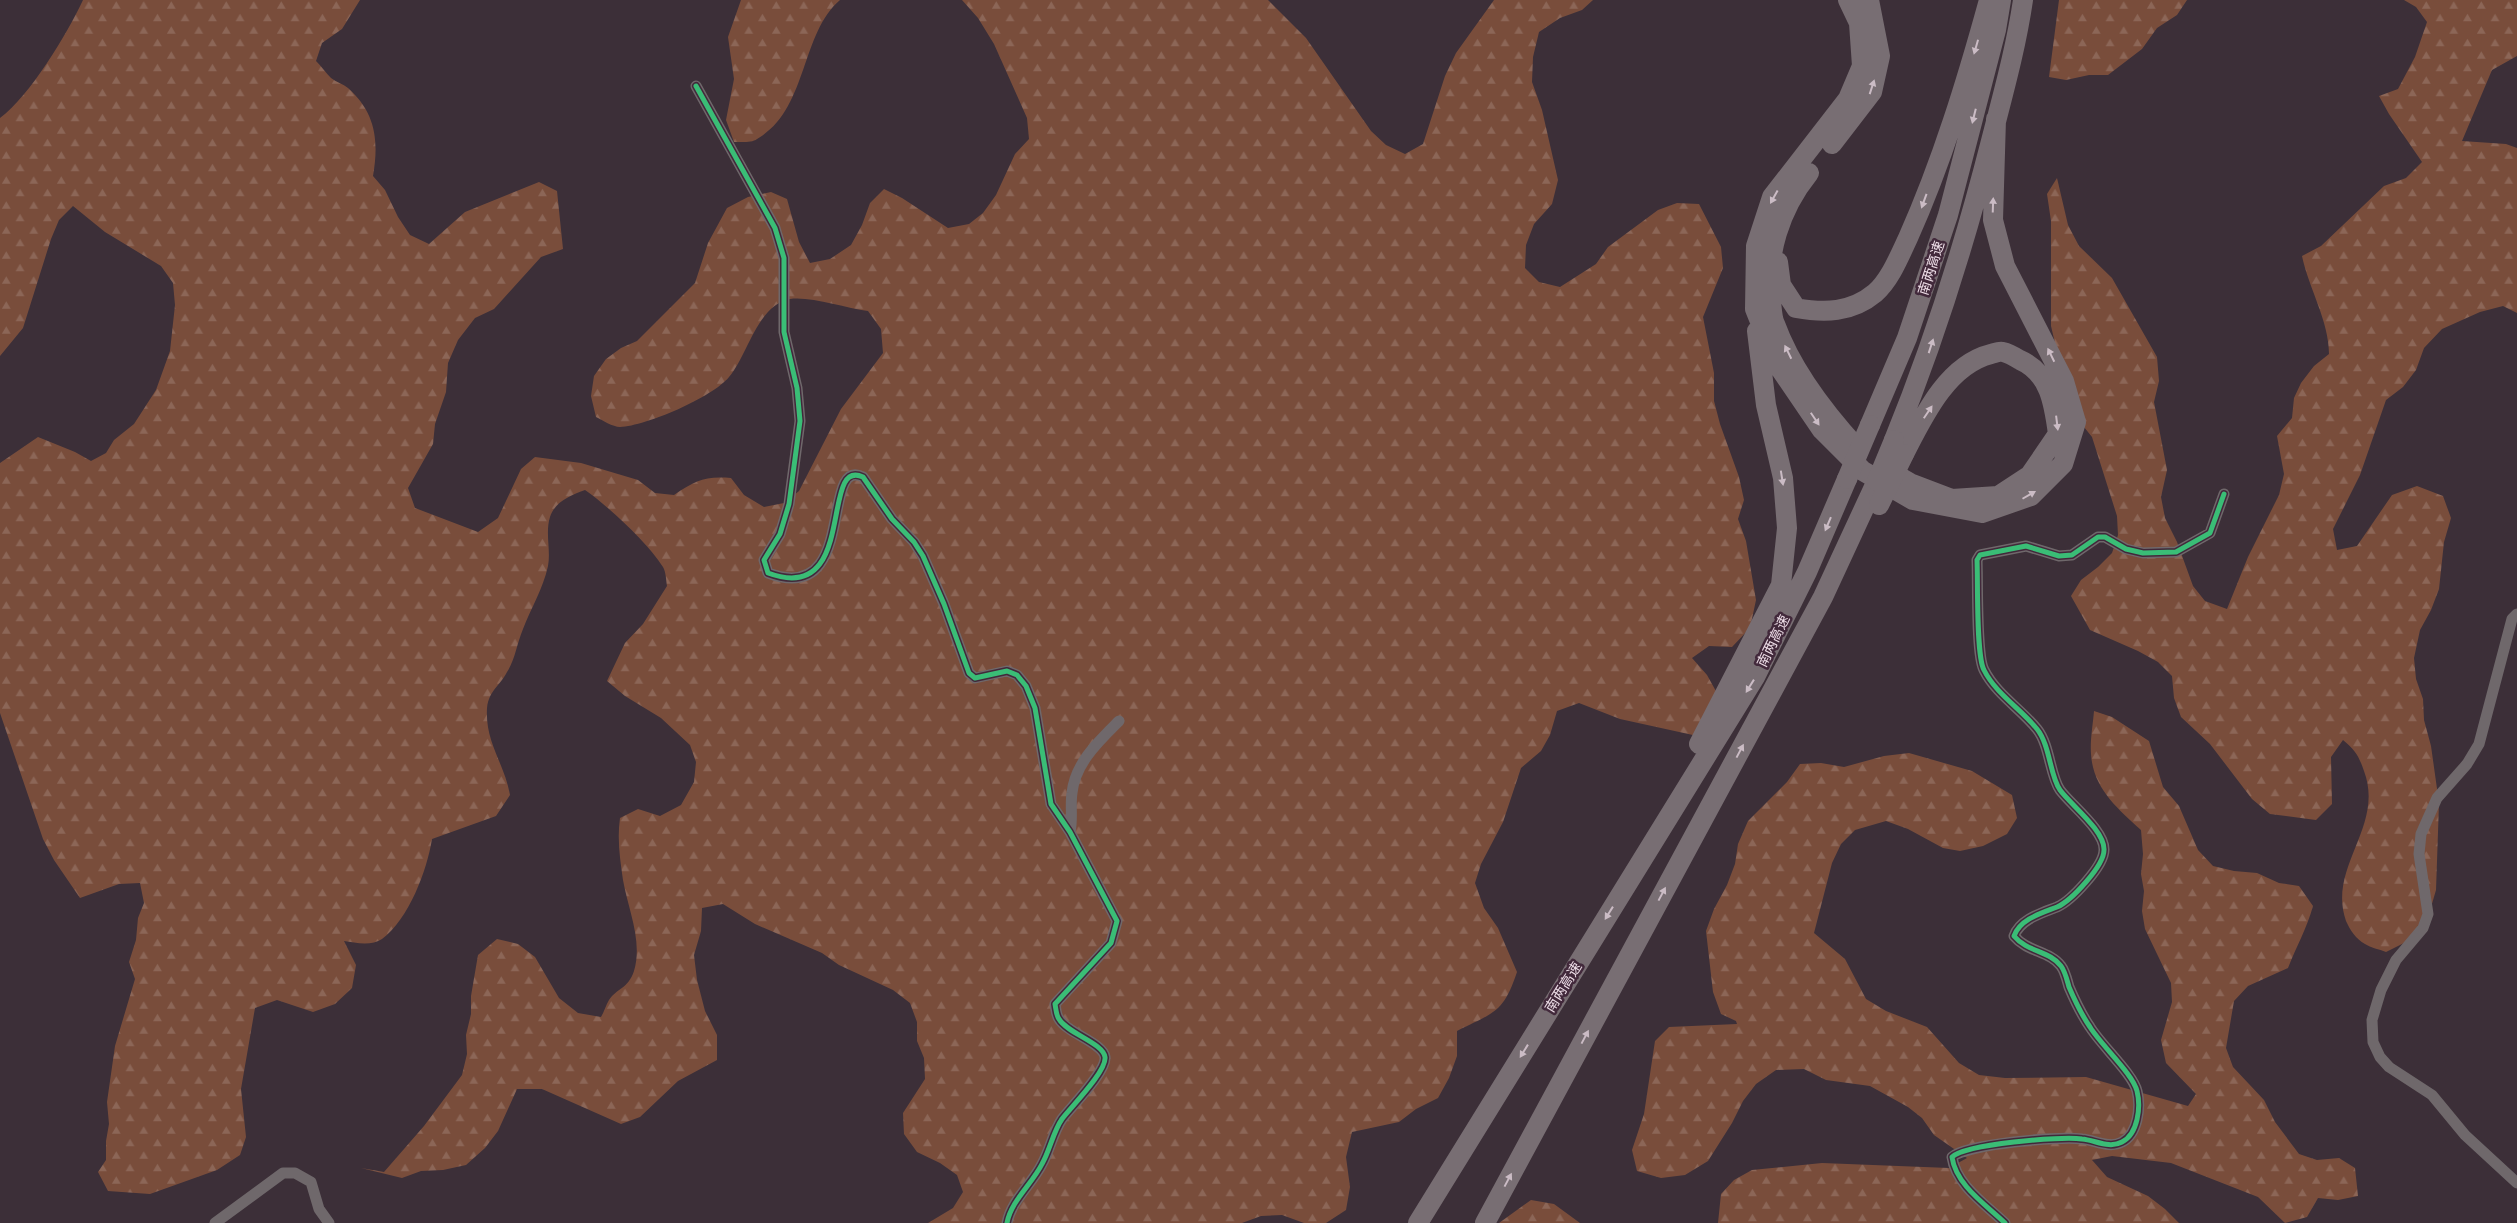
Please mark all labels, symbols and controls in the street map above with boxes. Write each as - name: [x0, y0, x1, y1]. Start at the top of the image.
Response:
- one-way arrow: [1972, 39, 1980, 55]
- one-way arrow: [1868, 79, 1876, 94]
- one-way arrow: [1970, 108, 1978, 123]
- one-way arrow: [1770, 190, 1778, 205]
- one-way arrow: [1920, 194, 1928, 209]
- one-way arrow: [1989, 197, 1997, 213]
- street label: 南两高速: [1914, 239, 1948, 297]
- one-way arrow: [1927, 338, 1935, 353]
- one-way arrow: [1784, 345, 1792, 359]
- one-way arrow: [2047, 348, 2055, 362]
- one-way arrow: [1923, 405, 1933, 419]
- one-way arrow: [1810, 412, 1819, 426]
- one-way arrow: [2053, 416, 2061, 432]
- one-way arrow: [1779, 470, 1787, 486]
- one-way arrow: [2021, 491, 2036, 499]
- one-way arrow: [1823, 517, 1831, 531]
- street label: 南两高速: [1753, 612, 1793, 670]
- one-way arrow: [1745, 679, 1754, 692]
- one-way arrow: [1736, 744, 1744, 759]
- one-way arrow: [1658, 888, 1667, 901]
- one-way arrow: [1605, 907, 1614, 920]
- street label: 南两高速: [1541, 958, 1585, 1016]
- one-way arrow: [1581, 1030, 1589, 1044]
- one-way arrow: [1519, 1045, 1528, 1058]
- one-way arrow: [1504, 1173, 1512, 1187]

